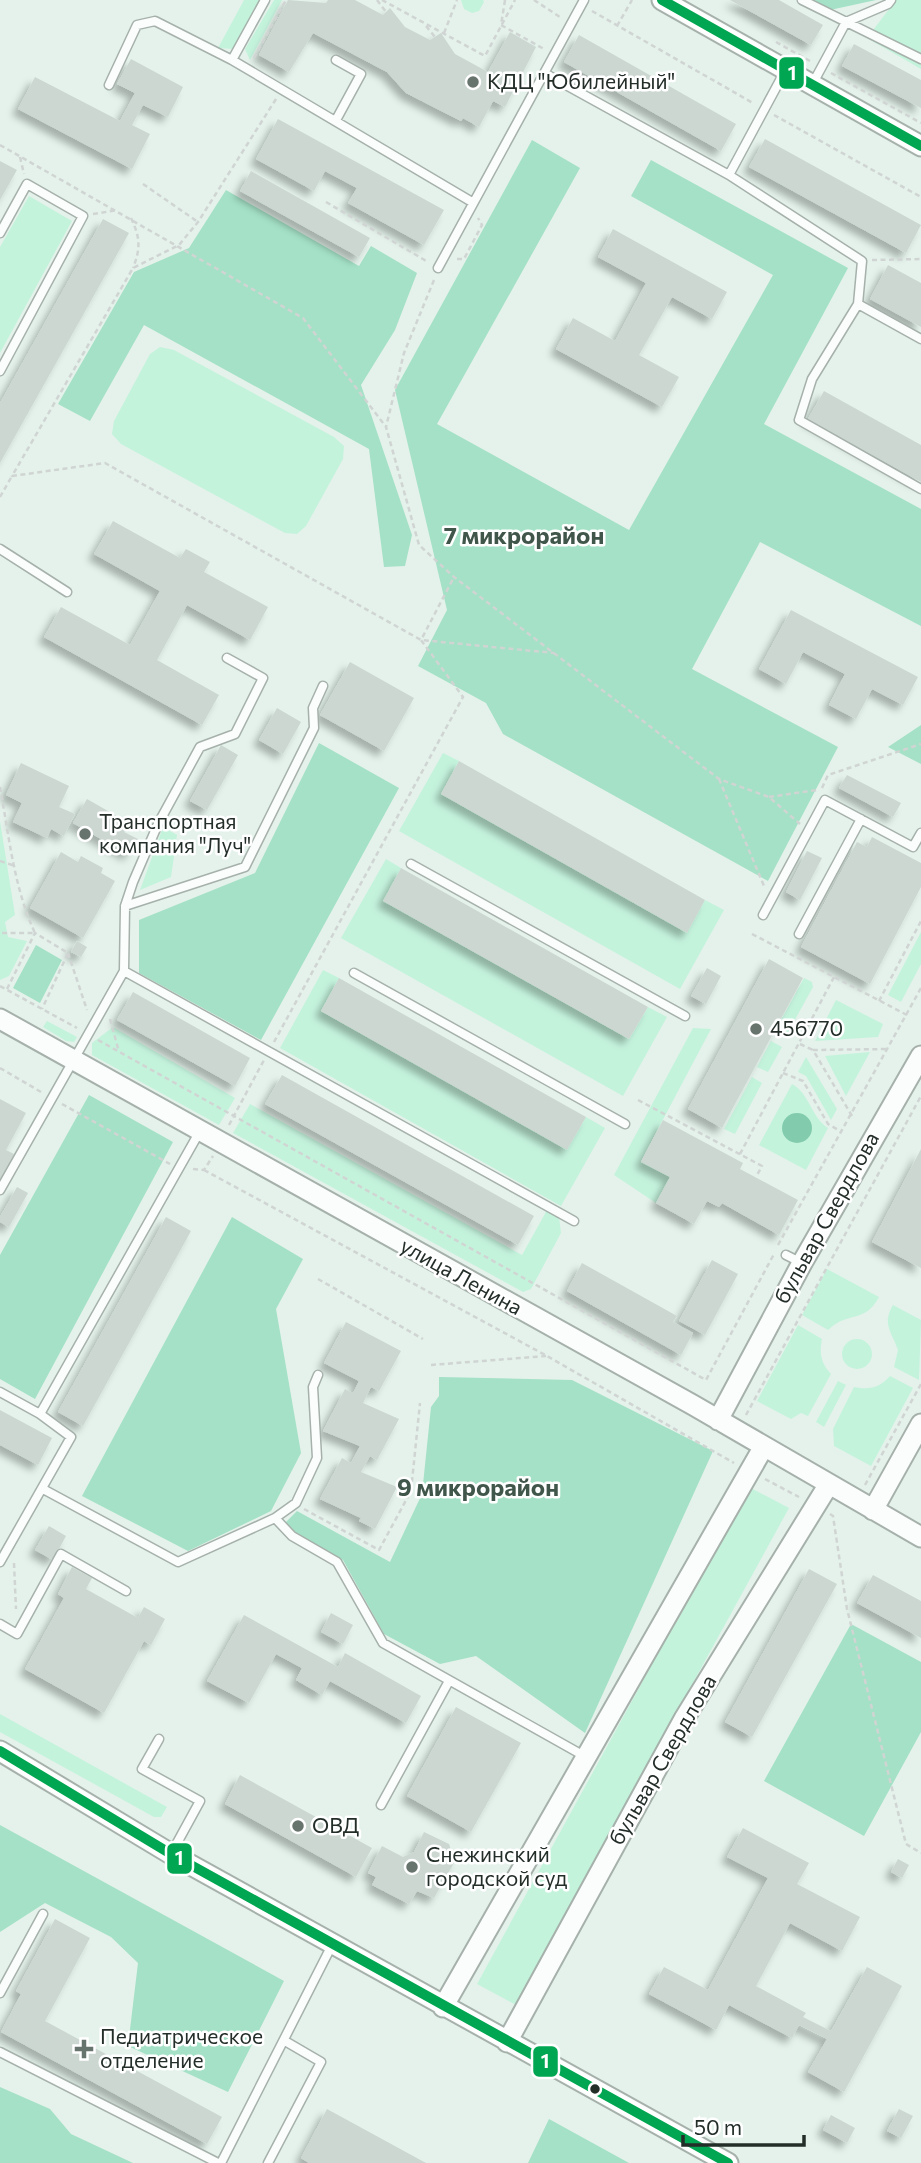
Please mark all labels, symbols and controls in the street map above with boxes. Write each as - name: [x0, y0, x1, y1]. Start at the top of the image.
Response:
- line badge: 1: [778, 56, 805, 90]
- text: 1: [788, 61, 796, 84]
- place label: КДЦ "Юбилейный": [487, 68, 675, 93]
- marker: КДЦ "Юбилейный": [465, 74, 481, 90]
- district label: 7 микрорайон: [444, 520, 604, 549]
- place label: Транспортная компания "Луч": [99, 808, 251, 857]
- marker: Транспортная компания "Луч": [77, 826, 93, 842]
- place label: 456770: [770, 1015, 843, 1040]
- marker: 456770: [748, 1021, 764, 1037]
- street label: бульвар Свердлова: [768, 1127, 883, 1307]
- street label: улица Ленина: [397, 1232, 527, 1319]
- district label: 9 микрорайон: [397, 1472, 559, 1501]
- street label: бульвар Свердлова: [603, 1670, 721, 1849]
- place label: ОВД: [312, 1812, 359, 1837]
- marker: ОВД: [290, 1818, 306, 1834]
- place label: Снежинский городской суд: [426, 1841, 567, 1890]
- line badge: 1: [166, 1842, 193, 1875]
- text: 1: [175, 1846, 183, 1869]
- marker: Снежинский городской суд: [404, 1859, 420, 1875]
- place label: Педиатрическое отделение: [100, 2023, 263, 2072]
- marker: Педиатрическое отделение: [74, 2039, 94, 2059]
- line badge: 1: [532, 2045, 559, 2078]
- text: 1: [541, 2049, 549, 2072]
- unlabelled marker: [588, 2082, 602, 2096]
- scale bar: [683, 2104, 804, 2148]
- text: 50 m: [694, 2114, 742, 2139]

